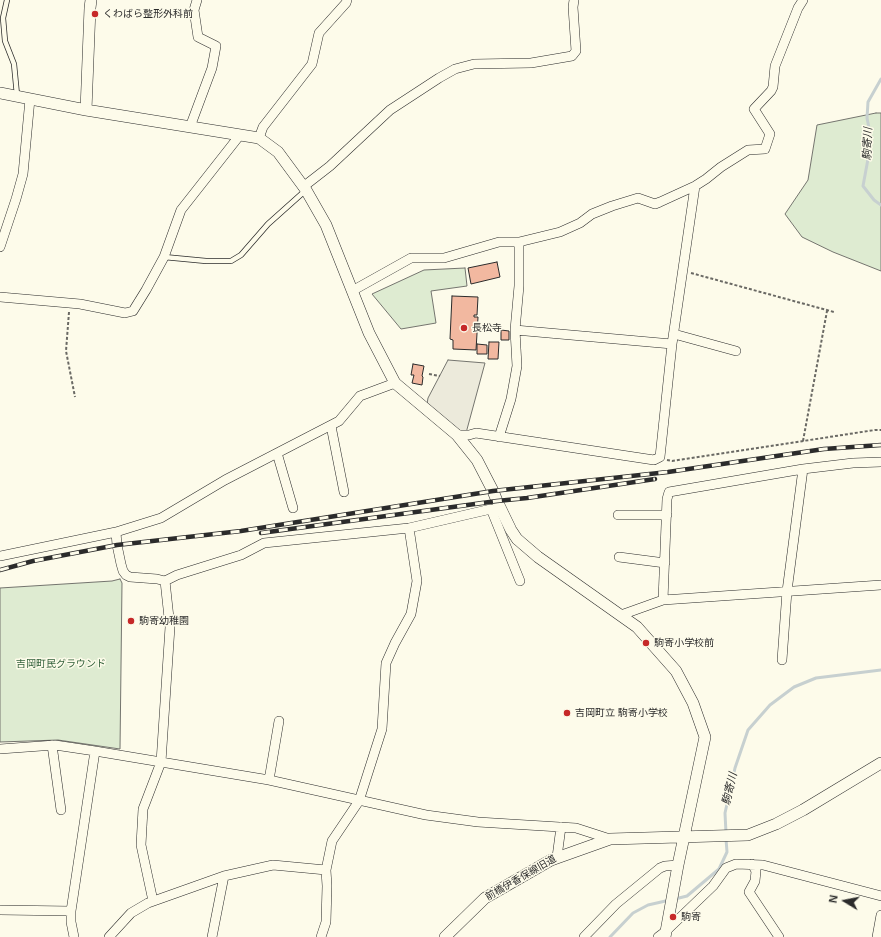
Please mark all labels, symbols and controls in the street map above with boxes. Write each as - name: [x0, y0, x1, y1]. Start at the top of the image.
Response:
- place label: くわばら整形外科前: [103, 8, 193, 20]
- marker: くわばら整形外科前: [90, 9, 100, 19]
- water label: 駒寄川: [861, 127, 875, 161]
- place label: 長松寺: [472, 322, 502, 334]
- marker: 長松寺: [459, 323, 469, 333]
- place label: 駒寄幼稚園: [139, 615, 189, 627]
- marker: 駒寄幼稚園: [126, 616, 136, 626]
- place label: 駒寄小学校前: [654, 637, 714, 649]
- marker: 駒寄小学校前: [641, 638, 651, 648]
- park label: 吉岡町民グラウンド: [16, 658, 106, 670]
- place label: 吉岡町立 駒寄小学校: [575, 707, 668, 719]
- marker: 吉岡町立 駒寄小学校: [562, 708, 572, 718]
- water label: 駒寄川: [720, 771, 740, 807]
- street label: 前橋伊香保線旧道: [483, 853, 559, 903]
- north arrow: [825, 881, 865, 921]
- text: N: [827, 894, 840, 904]
- place label: 駒寄: [681, 911, 701, 923]
- marker: 駒寄: [668, 912, 678, 922]

